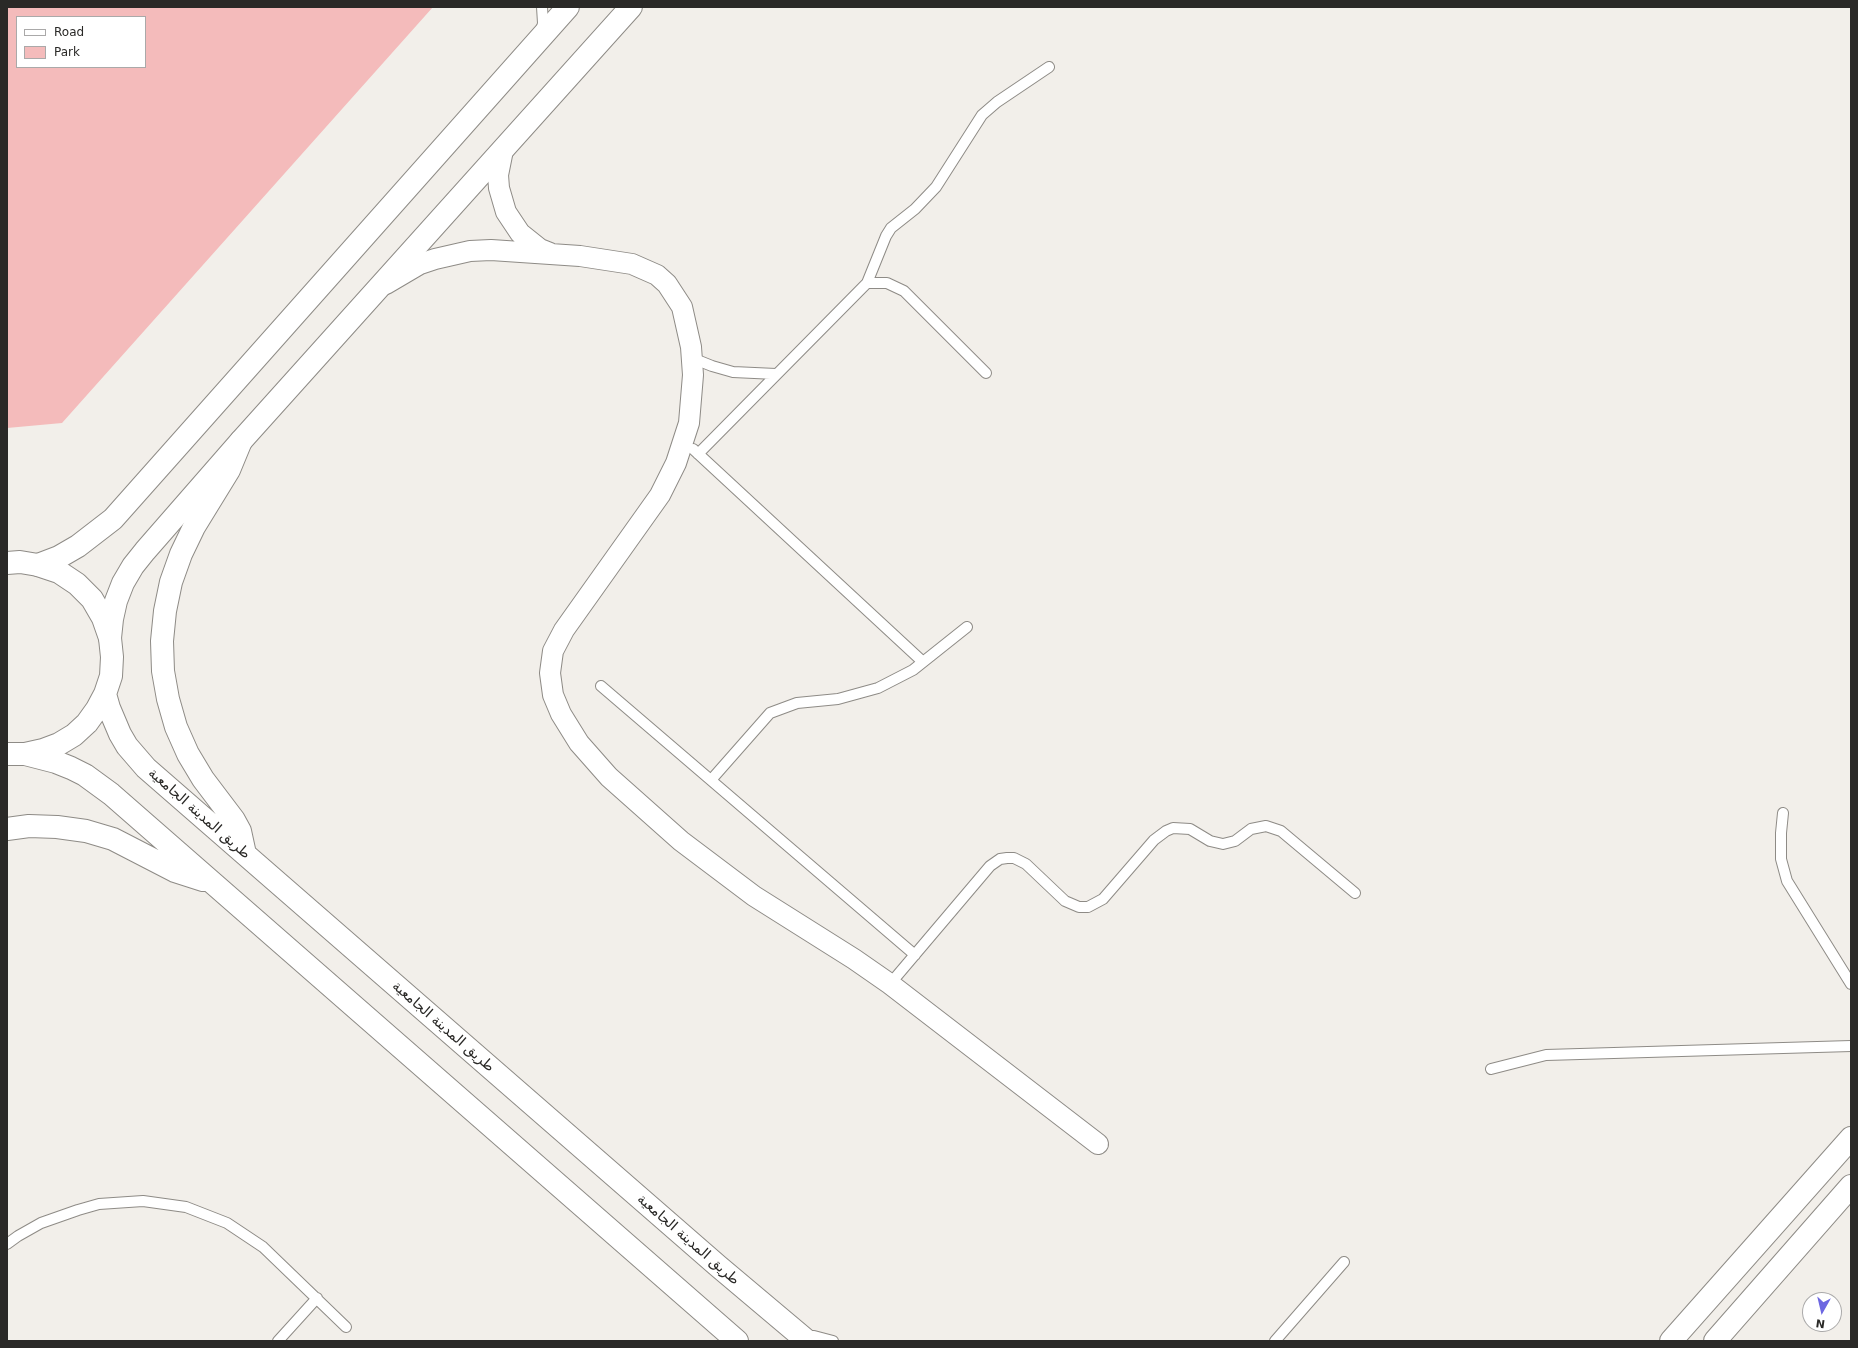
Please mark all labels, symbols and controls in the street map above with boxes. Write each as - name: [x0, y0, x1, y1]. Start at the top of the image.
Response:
- legend: [16, 16, 146, 68]
- text: Road: [54, 25, 84, 39]
- text: Park: [54, 45, 80, 59]
- street label: طريق المدينة الجامعية: [144, 765, 254, 863]
- street label: طريق المدينة الجامعية: [388, 978, 498, 1076]
- street label: طريق المدينة الجامعية: [633, 1191, 743, 1289]
- north arrow: [1802, 1292, 1842, 1332]
- text: N: [1815, 1316, 1826, 1330]

